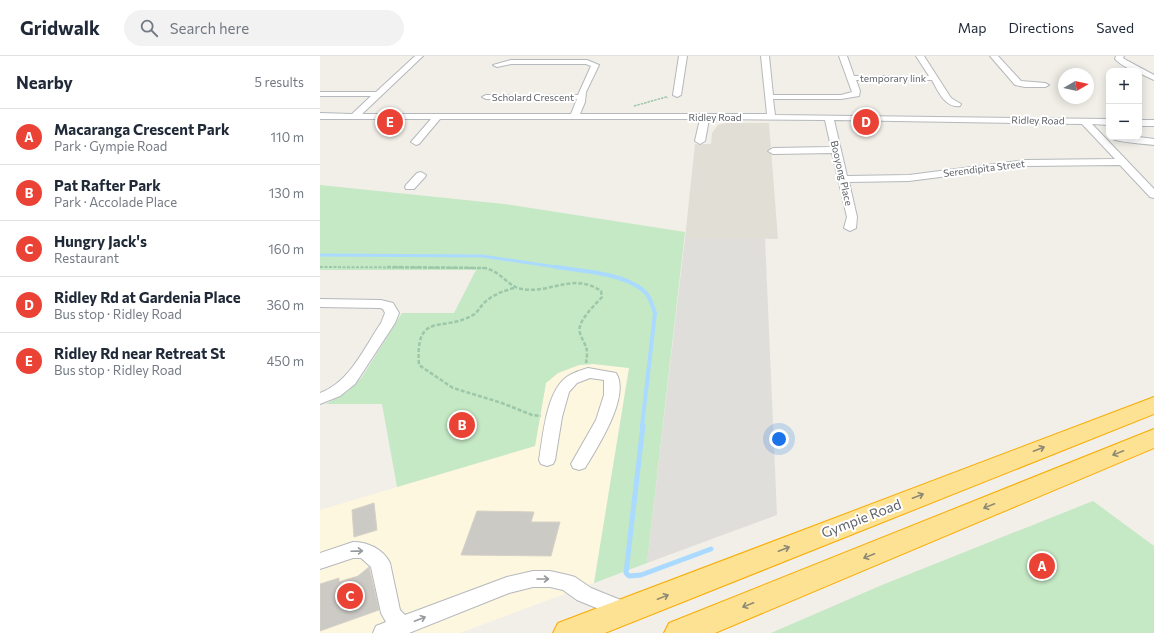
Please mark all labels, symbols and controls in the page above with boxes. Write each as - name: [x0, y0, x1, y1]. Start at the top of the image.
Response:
- search box: [124, 10, 404, 46]
- text: Gridwalk: [20, 16, 100, 39]
- icon: search: [138, 17, 160, 39]
- text: Search here: [170, 19, 249, 37]
- text: Map: [958, 19, 987, 36]
- text: Directions: [1009, 19, 1074, 36]
- text: Saved: [1096, 19, 1134, 36]
- north arrow: [1058, 68, 1094, 104]
- map controls: [1106, 68, 1142, 140]
- button: +: [1106, 68, 1142, 104]
- text: Nearby: [16, 72, 73, 93]
- street label: temporary link: [860, 72, 927, 84]
- text: 5 results: [254, 74, 304, 90]
- street label: Scholard Crescent: [492, 91, 574, 103]
- button: −: [1106, 104, 1142, 140]
- pin: E: [377, 107, 403, 137]
- pin: D: [853, 107, 879, 137]
- street label: Ridley Road: [688, 111, 742, 123]
- street label: Ridley Road: [1011, 114, 1065, 126]
- text: Macaranga Crescent Park: [54, 120, 230, 138]
- text: A: [24, 129, 34, 145]
- text: 110 m: [271, 129, 304, 145]
- text: Park · Gympie Road: [54, 138, 167, 154]
- street label: Booyong Place: [829, 139, 855, 207]
- street label: Serendipita Street: [942, 157, 1026, 179]
- text: Pat Rafter Park: [54, 176, 161, 194]
- text: B: [25, 185, 33, 201]
- text: 130 m: [269, 185, 304, 201]
- text: Park · Accolade Place: [54, 194, 177, 210]
- text: Hungry Jack's: [54, 232, 147, 250]
- text: C: [25, 241, 33, 257]
- text: 160 m: [268, 241, 304, 257]
- text: Restaurant: [54, 250, 119, 266]
- text: Ridley Rd at Gardenia Place: [54, 288, 241, 306]
- text: D: [24, 297, 34, 313]
- text: 360 m: [266, 297, 304, 313]
- text: Bus stop · Ridley Road: [54, 306, 182, 322]
- text: Ridley Rd near Retreat St: [54, 344, 225, 362]
- text: E: [25, 353, 33, 369]
- text: 450 m: [266, 353, 304, 369]
- text: Bus stop · Ridley Road: [54, 362, 182, 378]
- pin: B: [449, 410, 475, 440]
- your location: [769, 429, 789, 449]
- one-way arrow: [1033, 444, 1045, 452]
- one-way arrow: [1112, 450, 1124, 457]
- one-way arrow: [912, 492, 924, 500]
- street label: Gympie Road: [819, 495, 903, 541]
- one-way arrow: [983, 503, 995, 511]
- one-way arrow: [778, 544, 790, 552]
- one-way arrow: [350, 547, 363, 555]
- pin: A: [1029, 551, 1055, 581]
- one-way arrow: [863, 552, 875, 560]
- one-way arrow: [536, 575, 549, 583]
- pin: C: [337, 581, 363, 611]
- one-way arrow: [657, 592, 669, 600]
- one-way arrow: [743, 602, 755, 609]
- one-way arrow: [413, 615, 425, 623]

